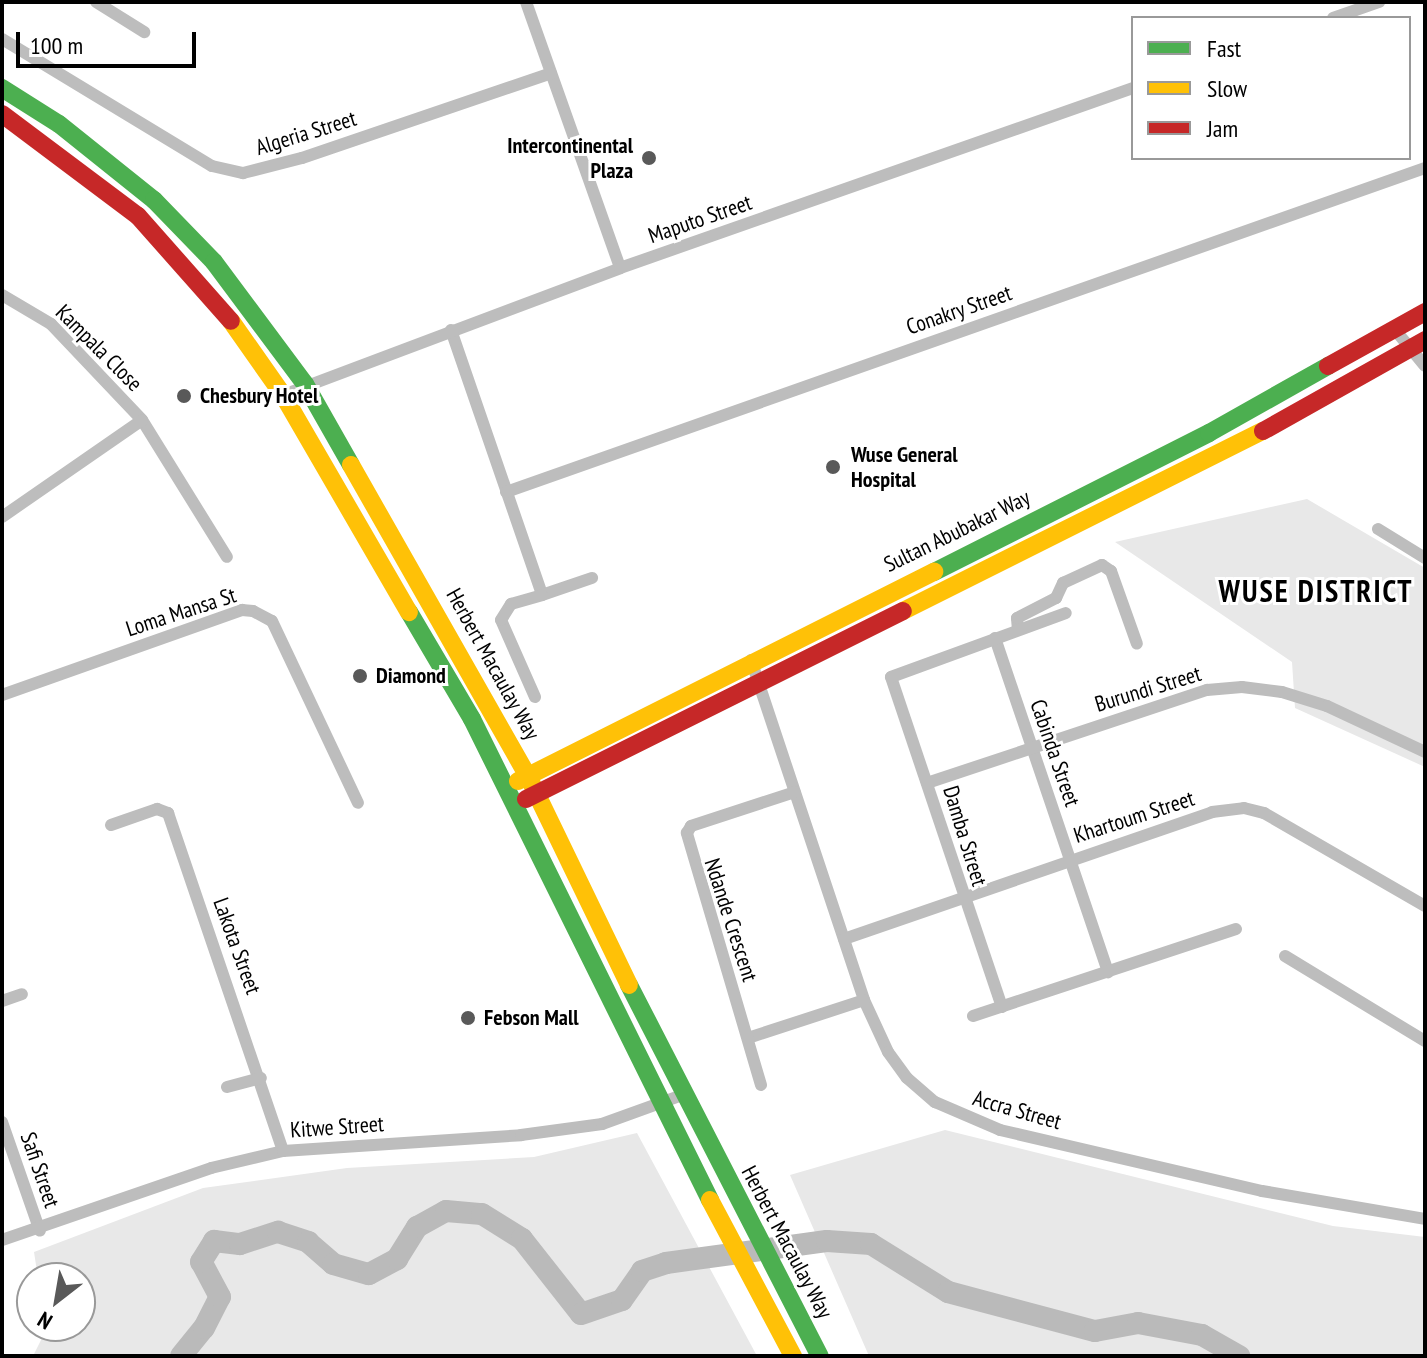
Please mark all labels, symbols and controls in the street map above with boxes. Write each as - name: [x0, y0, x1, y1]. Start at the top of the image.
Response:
- scale bar: [20, 16, 200, 66]
- legend: [1131, 16, 1411, 160]
- text: 100 m: [30, 30, 83, 61]
- text: Fast: [1207, 33, 1241, 64]
- text: Slow: [1207, 73, 1247, 104]
- street label: Algeria Street: [252, 105, 360, 161]
- text: Jam: [1207, 113, 1238, 144]
- place label: Intercontinental Plaza: [507, 132, 633, 184]
- marker: Intercontinental Plaza: [640, 149, 658, 167]
- street label: Maputo Street: [645, 189, 755, 249]
- street label: Conakry Street: [902, 280, 1016, 340]
- street label: Kampala Close: [50, 299, 148, 397]
- place label: Chesbury Hotel: [200, 383, 319, 409]
- marker: Chesbury Hotel: [175, 387, 193, 405]
- place label: Wuse General Hospital: [851, 441, 958, 492]
- marker: Wuse General Hospital: [822, 456, 844, 478]
- street label: Sultan Abubakar Way: [879, 484, 1035, 578]
- district label: WUSE DISTRICT: [1219, 573, 1413, 609]
- street label: Loma Mansa St: [123, 582, 239, 642]
- street label: Herbert Macaulay Way: [440, 583, 546, 745]
- street label: Burundi Street: [1092, 660, 1204, 718]
- place label: Diamond: [376, 663, 446, 689]
- marker: Diamond: [351, 667, 369, 685]
- street label: Cabinda Street: [1024, 696, 1086, 810]
- street label: Damba Street: [937, 783, 993, 889]
- street label: Khartoum Street: [1070, 785, 1198, 849]
- street label: Ndande Crescent: [699, 855, 763, 985]
- street label: Lakota Street: [207, 894, 267, 998]
- place label: Febson Mall: [484, 1005, 579, 1031]
- marker: Febson Mall: [459, 1009, 477, 1027]
- street label: Accra Street: [970, 1085, 1064, 1135]
- street label: Kitwe Street: [289, 1111, 385, 1143]
- street label: Safi Street: [15, 1129, 65, 1211]
- street label: Herbert Macaulay Way: [735, 1161, 839, 1323]
- north arrow: [16, 1262, 96, 1342]
- text: N: [32, 1306, 57, 1336]

